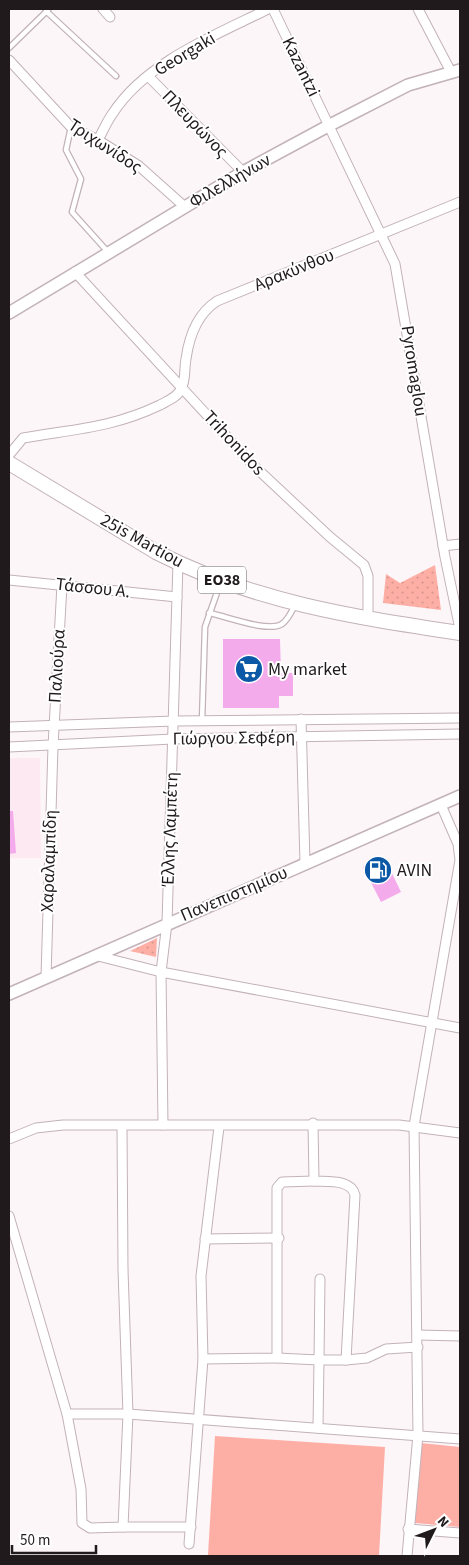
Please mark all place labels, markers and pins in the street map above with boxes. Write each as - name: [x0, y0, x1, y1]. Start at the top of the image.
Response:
- supermarket icon: My market: [234, 654, 264, 684]
- place label: My market: [268, 657, 347, 682]
- fuel station icon: AVIN: [363, 855, 393, 885]
- place label: AVIN: [397, 858, 432, 883]

